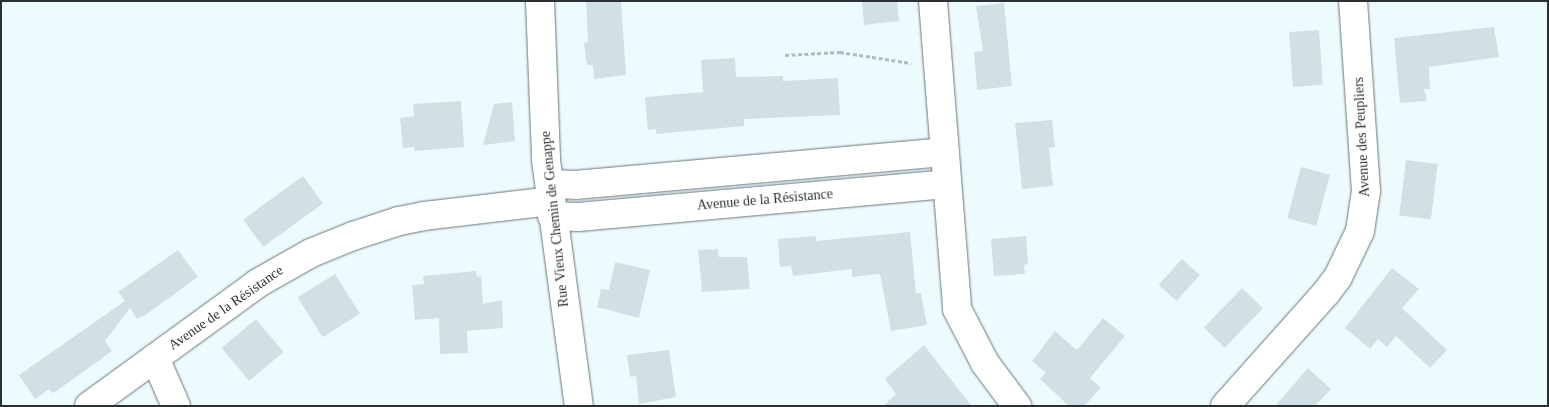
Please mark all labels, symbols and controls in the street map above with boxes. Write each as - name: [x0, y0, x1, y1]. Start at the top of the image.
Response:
- street label: Avenue des Peupliers: [1350, 77, 1374, 197]
- street label: Rue Vieux Chemin de Genappe: [537, 130, 573, 308]
- street label: Avenue de la Résistance: [696, 186, 834, 214]
- street label: Avenue de la Résistance: [165, 262, 287, 354]

